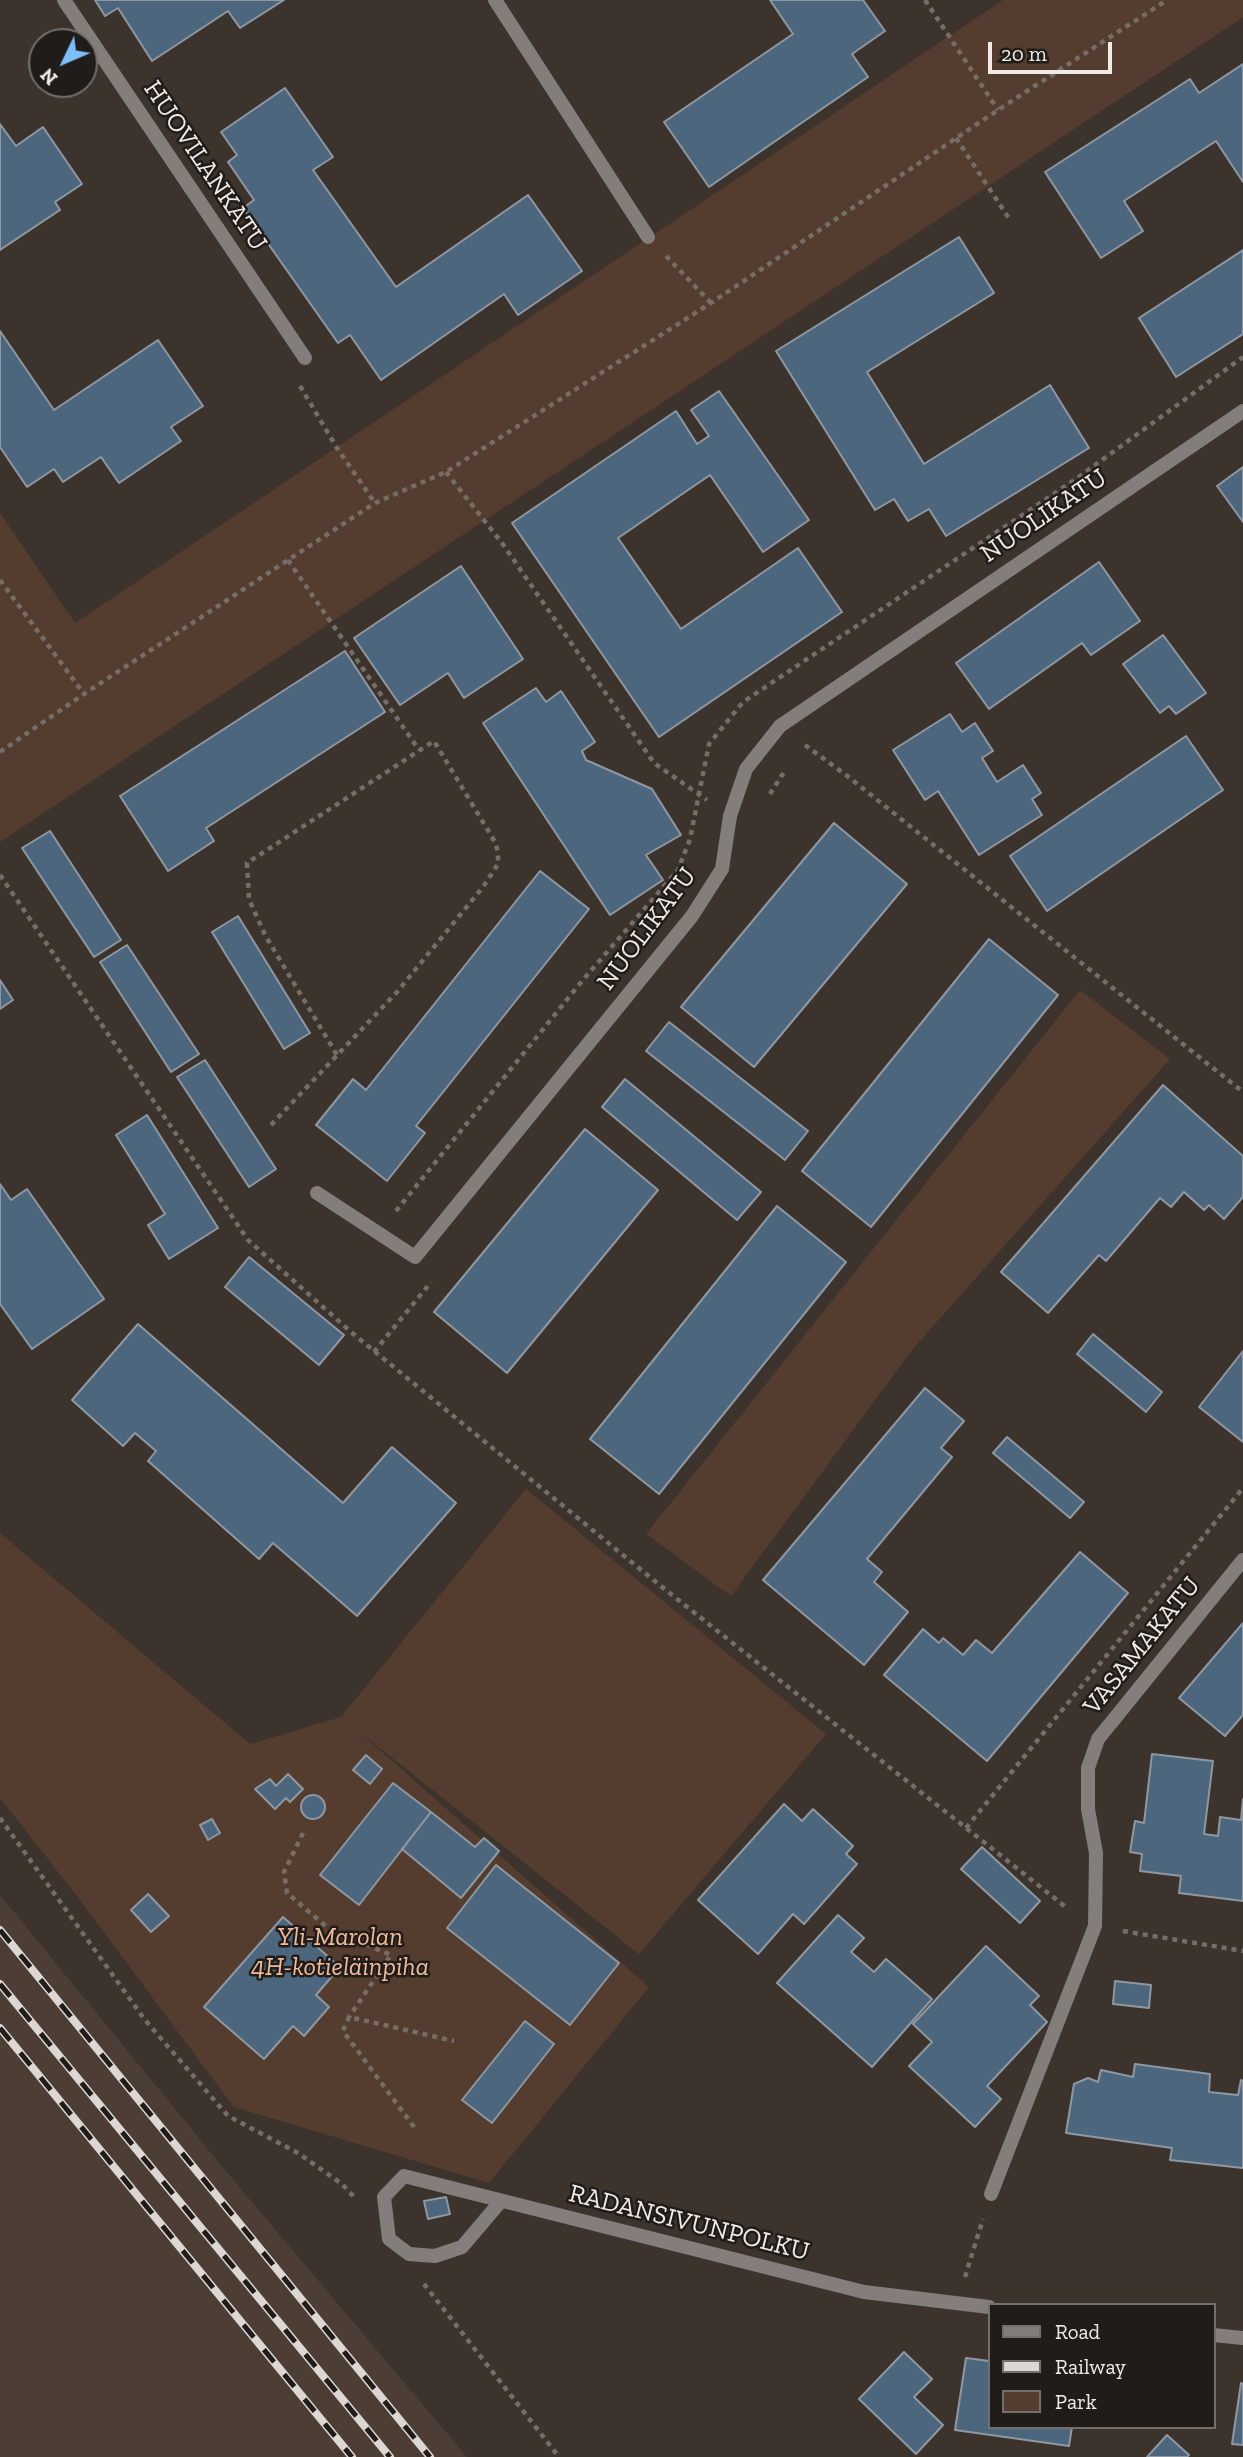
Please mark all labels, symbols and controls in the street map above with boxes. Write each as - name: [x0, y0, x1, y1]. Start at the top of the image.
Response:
- north arrow: [28, 28, 98, 98]
- scale bar: [991, 28, 1115, 72]
- text: 20 m: [1001, 41, 1047, 66]
- text: N: [36, 63, 62, 90]
- street label: HUOVILANKATU: [137, 75, 273, 257]
- street label: NUOLIKATU: [975, 462, 1113, 570]
- street label: NUOLIKATU: [591, 861, 703, 997]
- street label: VASAMAKATU: [1077, 1571, 1207, 1721]
- park label: Yli-Marolan 4H-kotieläinpiha: [251, 1922, 429, 1983]
- street label: RADANSIVUNPOLKU: [566, 2178, 812, 2268]
- legend: [988, 2303, 1215, 2429]
- text: Road: [1055, 2319, 1100, 2344]
- text: Railway: [1055, 2354, 1126, 2379]
- text: Park: [1055, 2389, 1097, 2414]

